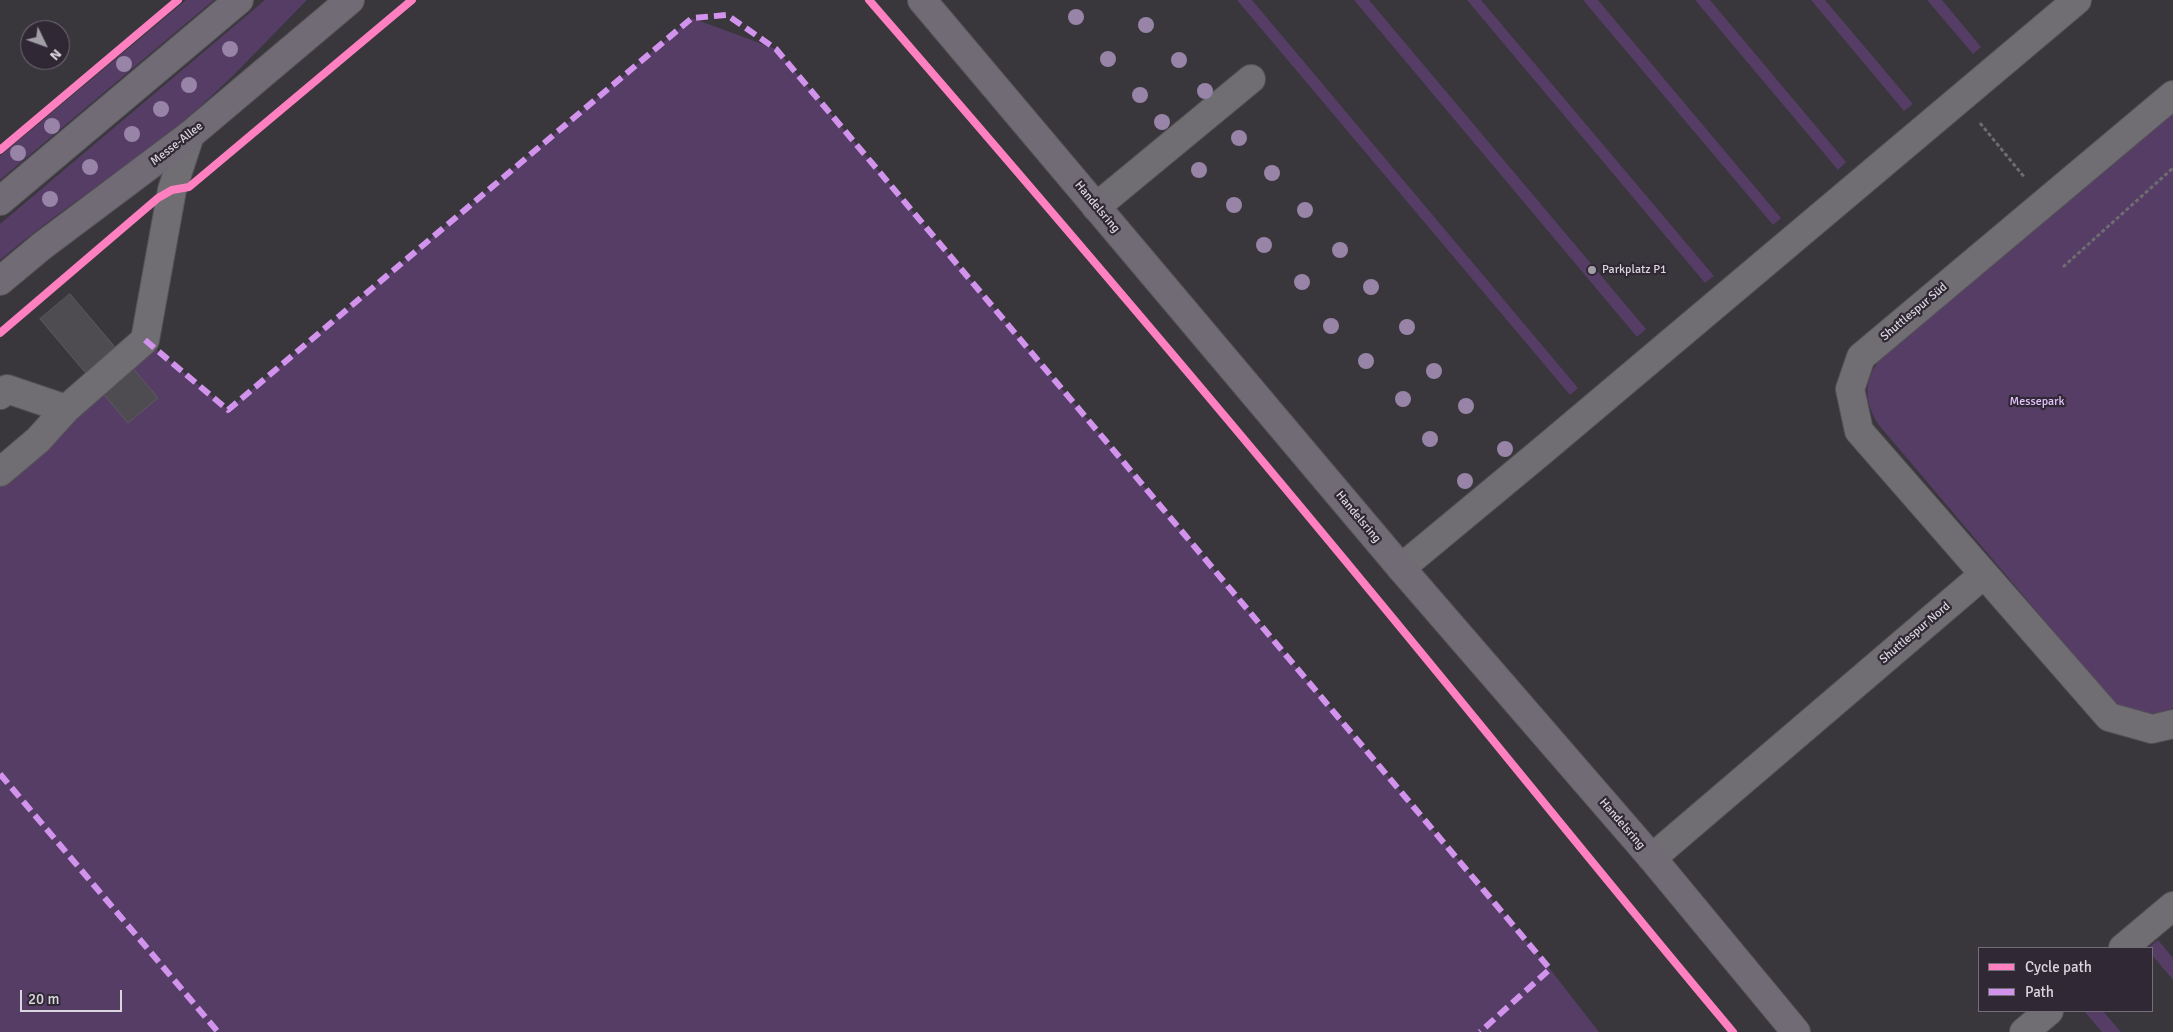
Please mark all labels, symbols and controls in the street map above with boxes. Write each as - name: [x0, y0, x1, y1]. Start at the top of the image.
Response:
- north arrow: [20, 20, 70, 70]
- text: N: [46, 45, 65, 64]
- street label: Messe-Allee: [148, 119, 206, 169]
- street label: Handelsring: [1071, 178, 1123, 236]
- place label: Parkplatz P1: [1602, 263, 1667, 277]
- marker: Parkplatz P1: [1586, 264, 1598, 276]
- street label: Shuttlespur Süd: [1878, 280, 1950, 344]
- park label: Messepark: [2009, 395, 2065, 409]
- street label: Handelsring: [1332, 488, 1384, 546]
- street label: Shuttlespur Nord: [1877, 599, 1953, 667]
- street label: Handelsring: [1596, 796, 1648, 852]
- legend: [1978, 947, 2153, 1012]
- text: Cycle path: [2025, 958, 2092, 976]
- scale bar: [22, 980, 125, 1012]
- text: Path: [2025, 983, 2054, 1001]
- text: 20 m: [28, 990, 59, 1008]

